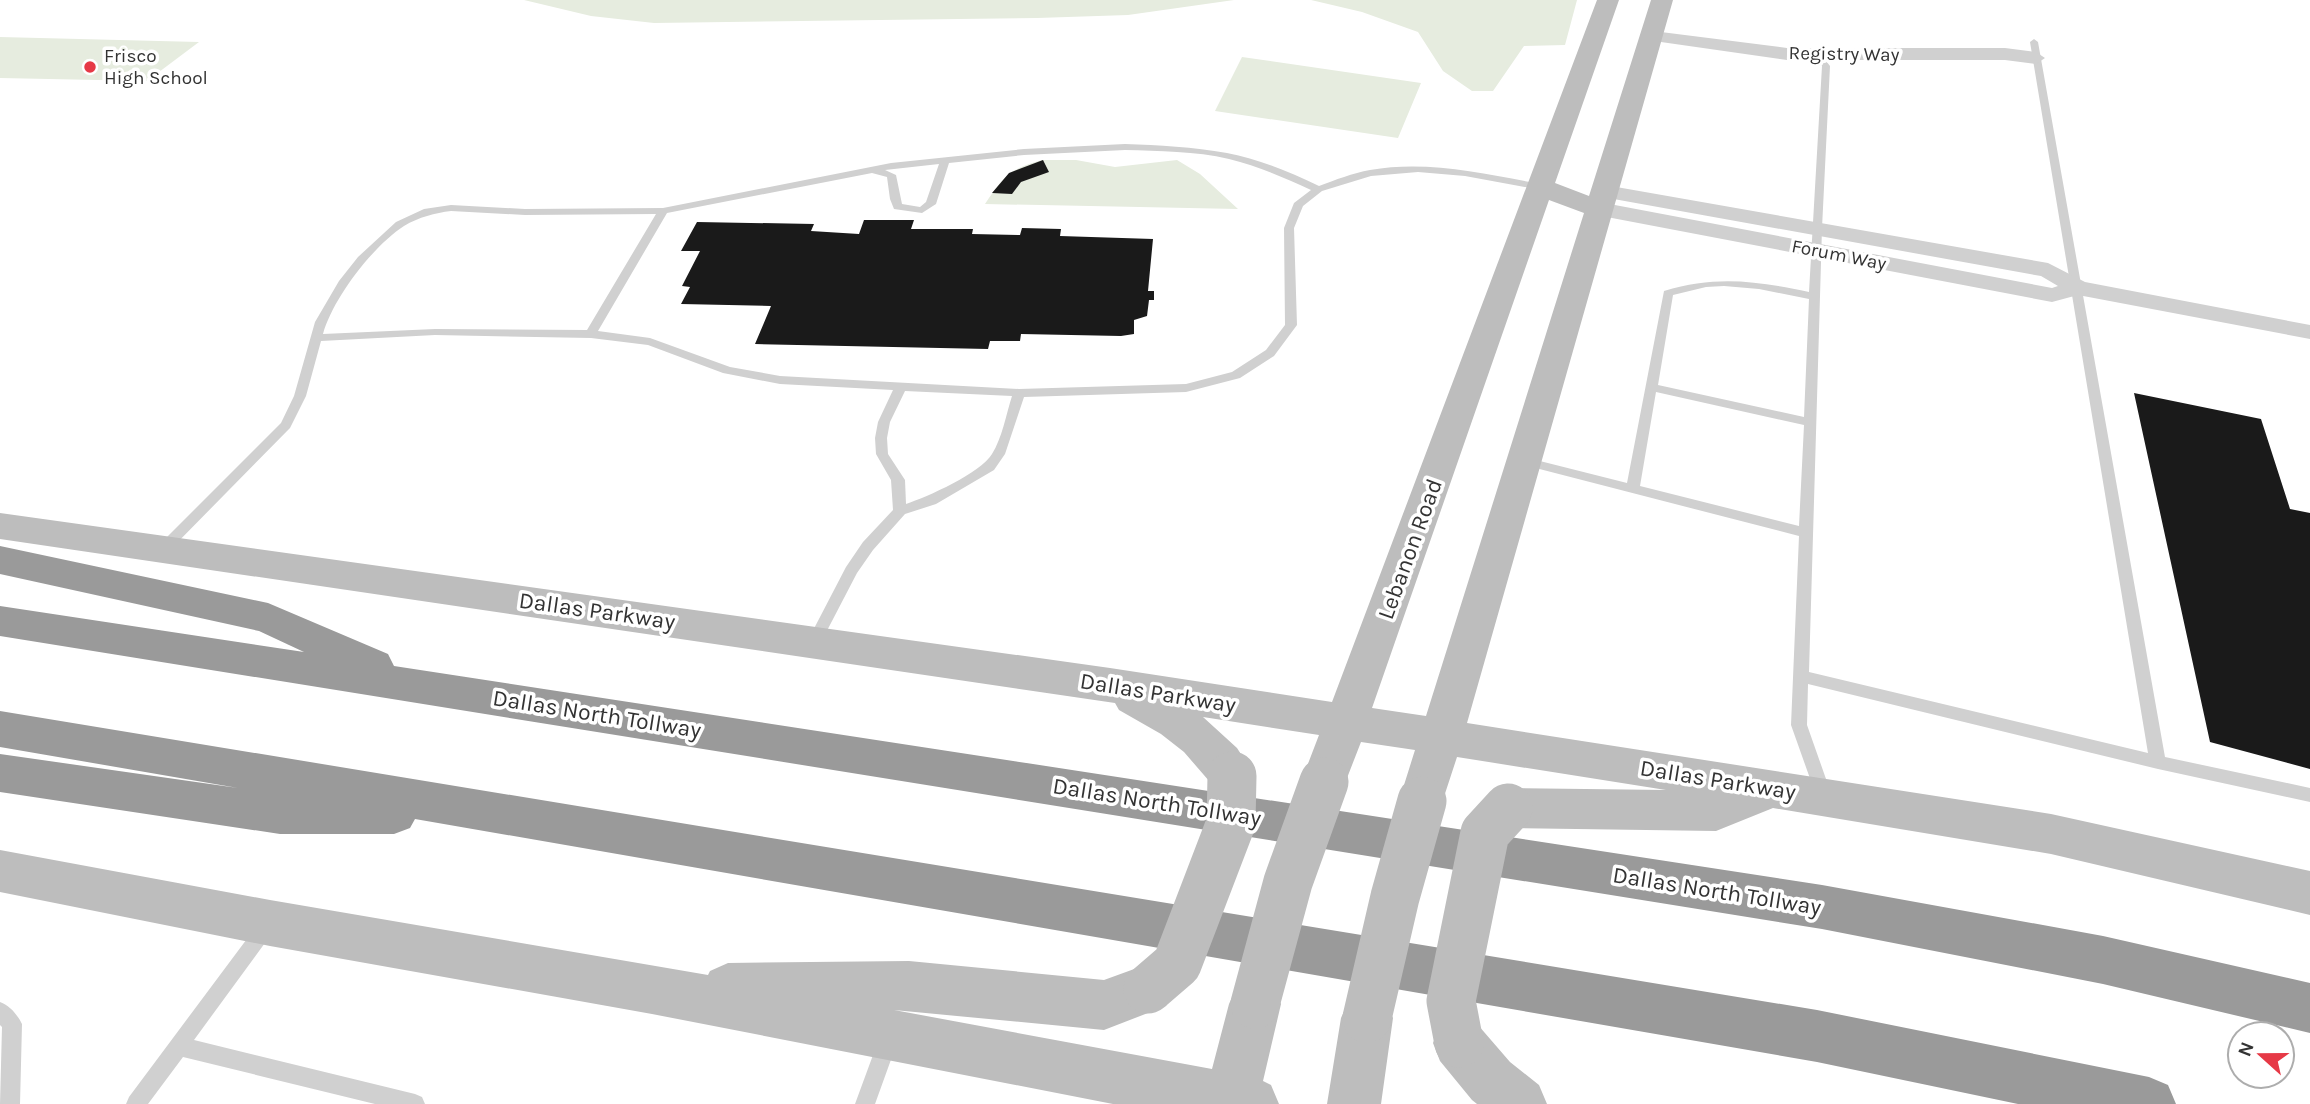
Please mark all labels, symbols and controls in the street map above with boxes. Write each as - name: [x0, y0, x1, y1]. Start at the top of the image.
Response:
- street label: Registry Way: [1788, 42, 1900, 66]
- place label: Frisco High School: [104, 45, 208, 89]
- marker: Frisco High School: [82, 59, 98, 75]
- street label: Forum Way: [1790, 235, 1888, 275]
- street label: Lebanon Road: [1372, 475, 1448, 623]
- street label: Dallas Parkway: [517, 587, 677, 635]
- street label: Dallas Parkway: [1078, 667, 1238, 719]
- street label: Dallas North Tollway: [491, 684, 703, 744]
- street label: Dallas Parkway: [1638, 754, 1798, 806]
- street label: Dallas North Tollway: [1051, 772, 1263, 832]
- street label: Dallas North Tollway: [1611, 861, 1823, 921]
- north arrow: [2226, 1020, 2296, 1090]
- text: N: [2233, 1039, 2259, 1060]

